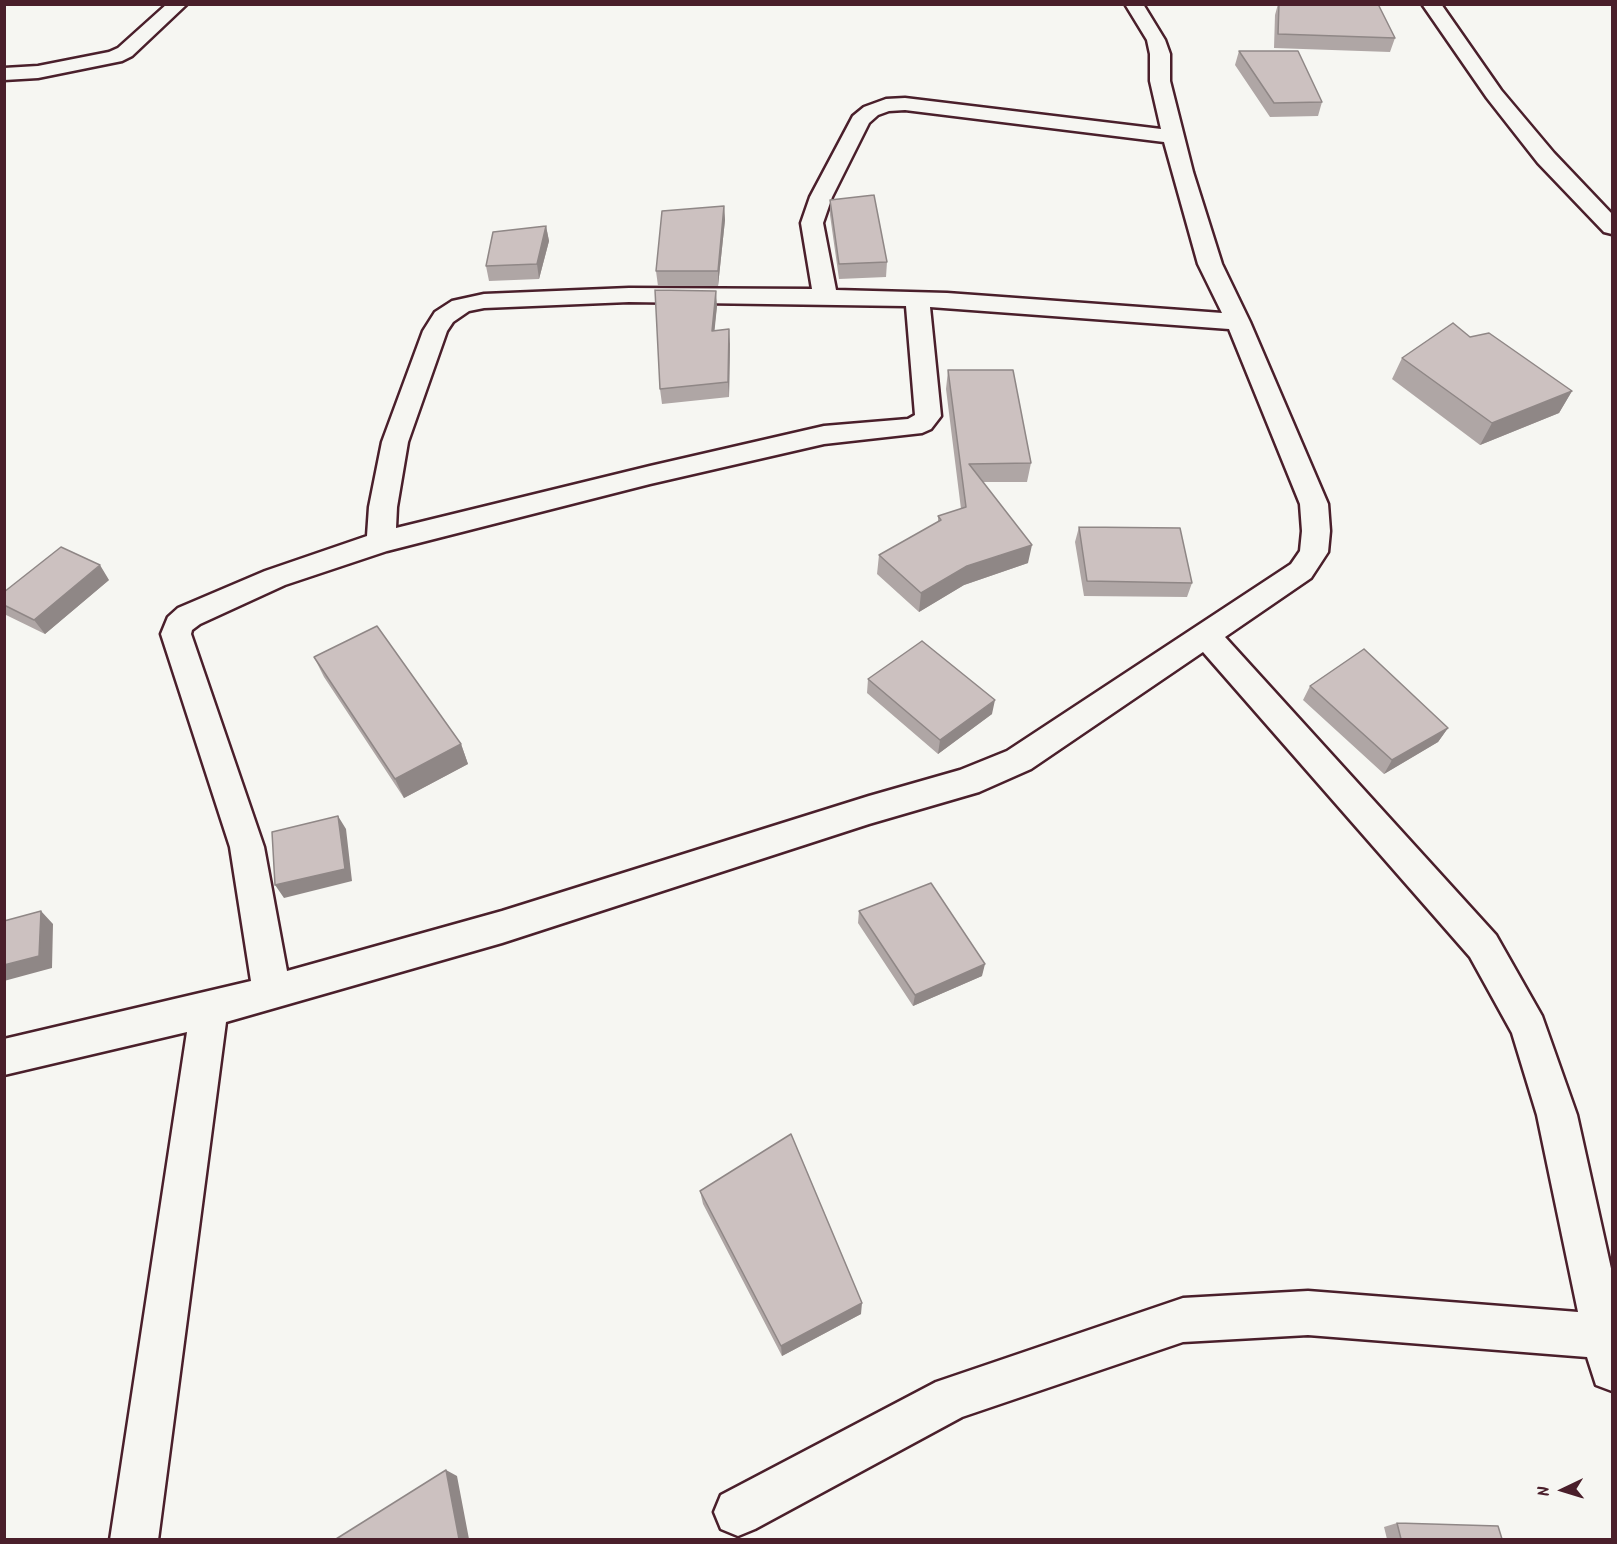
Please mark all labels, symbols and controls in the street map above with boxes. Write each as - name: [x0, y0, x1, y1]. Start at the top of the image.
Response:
- north arrow: [1533, 1460, 1593, 1520]
- text: N: [1532, 1485, 1557, 1497]

